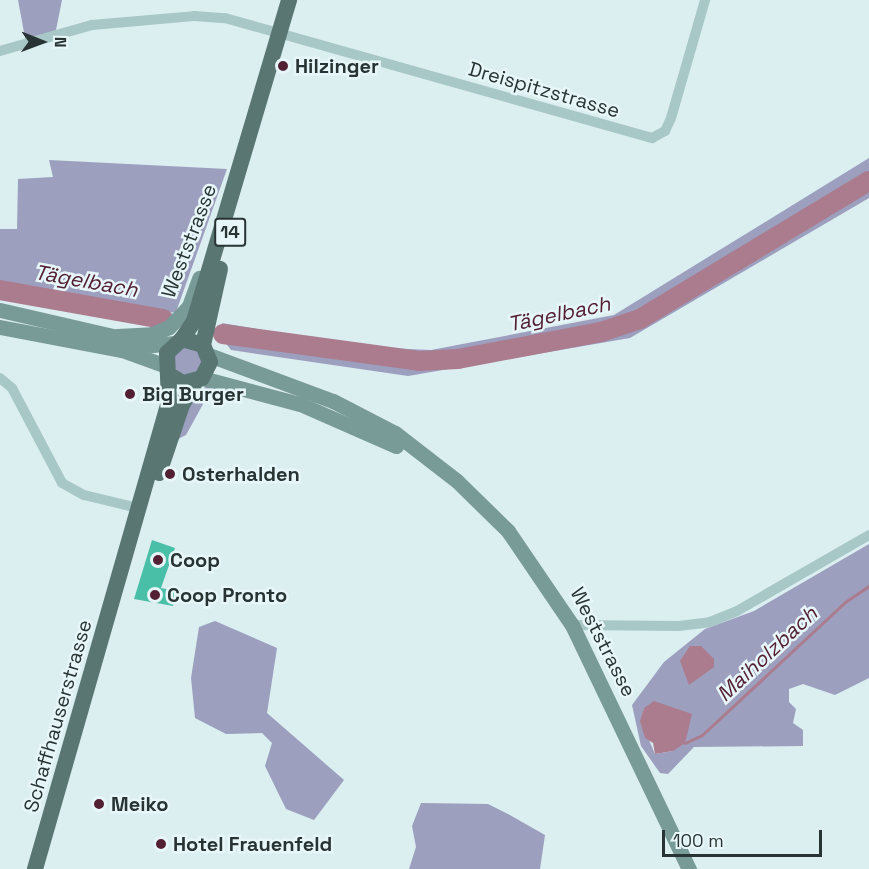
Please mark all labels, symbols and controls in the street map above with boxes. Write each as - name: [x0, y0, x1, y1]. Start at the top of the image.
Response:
- north arrow: [12, 12, 72, 72]
- text: N: [50, 37, 71, 48]
- place label: Hilzinger: [295, 54, 379, 78]
- street label: Dreispitzstrasse: [466, 57, 622, 123]
- marker: Hilzinger: [276, 59, 290, 73]
- street label: Weststrasse: [156, 181, 222, 301]
- road number: 14: [214, 217, 246, 247]
- water label: Tägelbach: [33, 260, 139, 302]
- water label: Tägelbach: [505, 291, 613, 337]
- place label: Big Burger: [142, 382, 244, 406]
- marker: Big Burger: [123, 387, 137, 401]
- place label: Osterhalden: [182, 462, 300, 486]
- marker: Osterhalden: [163, 467, 177, 481]
- place label: Coop: [170, 548, 220, 572]
- marker: Coop: [151, 553, 165, 567]
- place label: Coop Pronto: [167, 583, 287, 607]
- street label: Weststrasse: [565, 583, 641, 701]
- marker: Coop Pronto: [148, 588, 162, 602]
- water label: Maiholzbach: [712, 601, 822, 707]
- street label: Schaffhauserstrasse: [19, 617, 97, 815]
- place label: Meiko: [111, 792, 168, 816]
- marker: Meiko: [92, 797, 106, 811]
- scale bar: [665, 818, 826, 856]
- text: 100 m: [673, 829, 724, 852]
- place label: Hotel Frauenfeld: [173, 832, 332, 856]
- marker: Hotel Frauenfeld: [154, 837, 168, 851]

